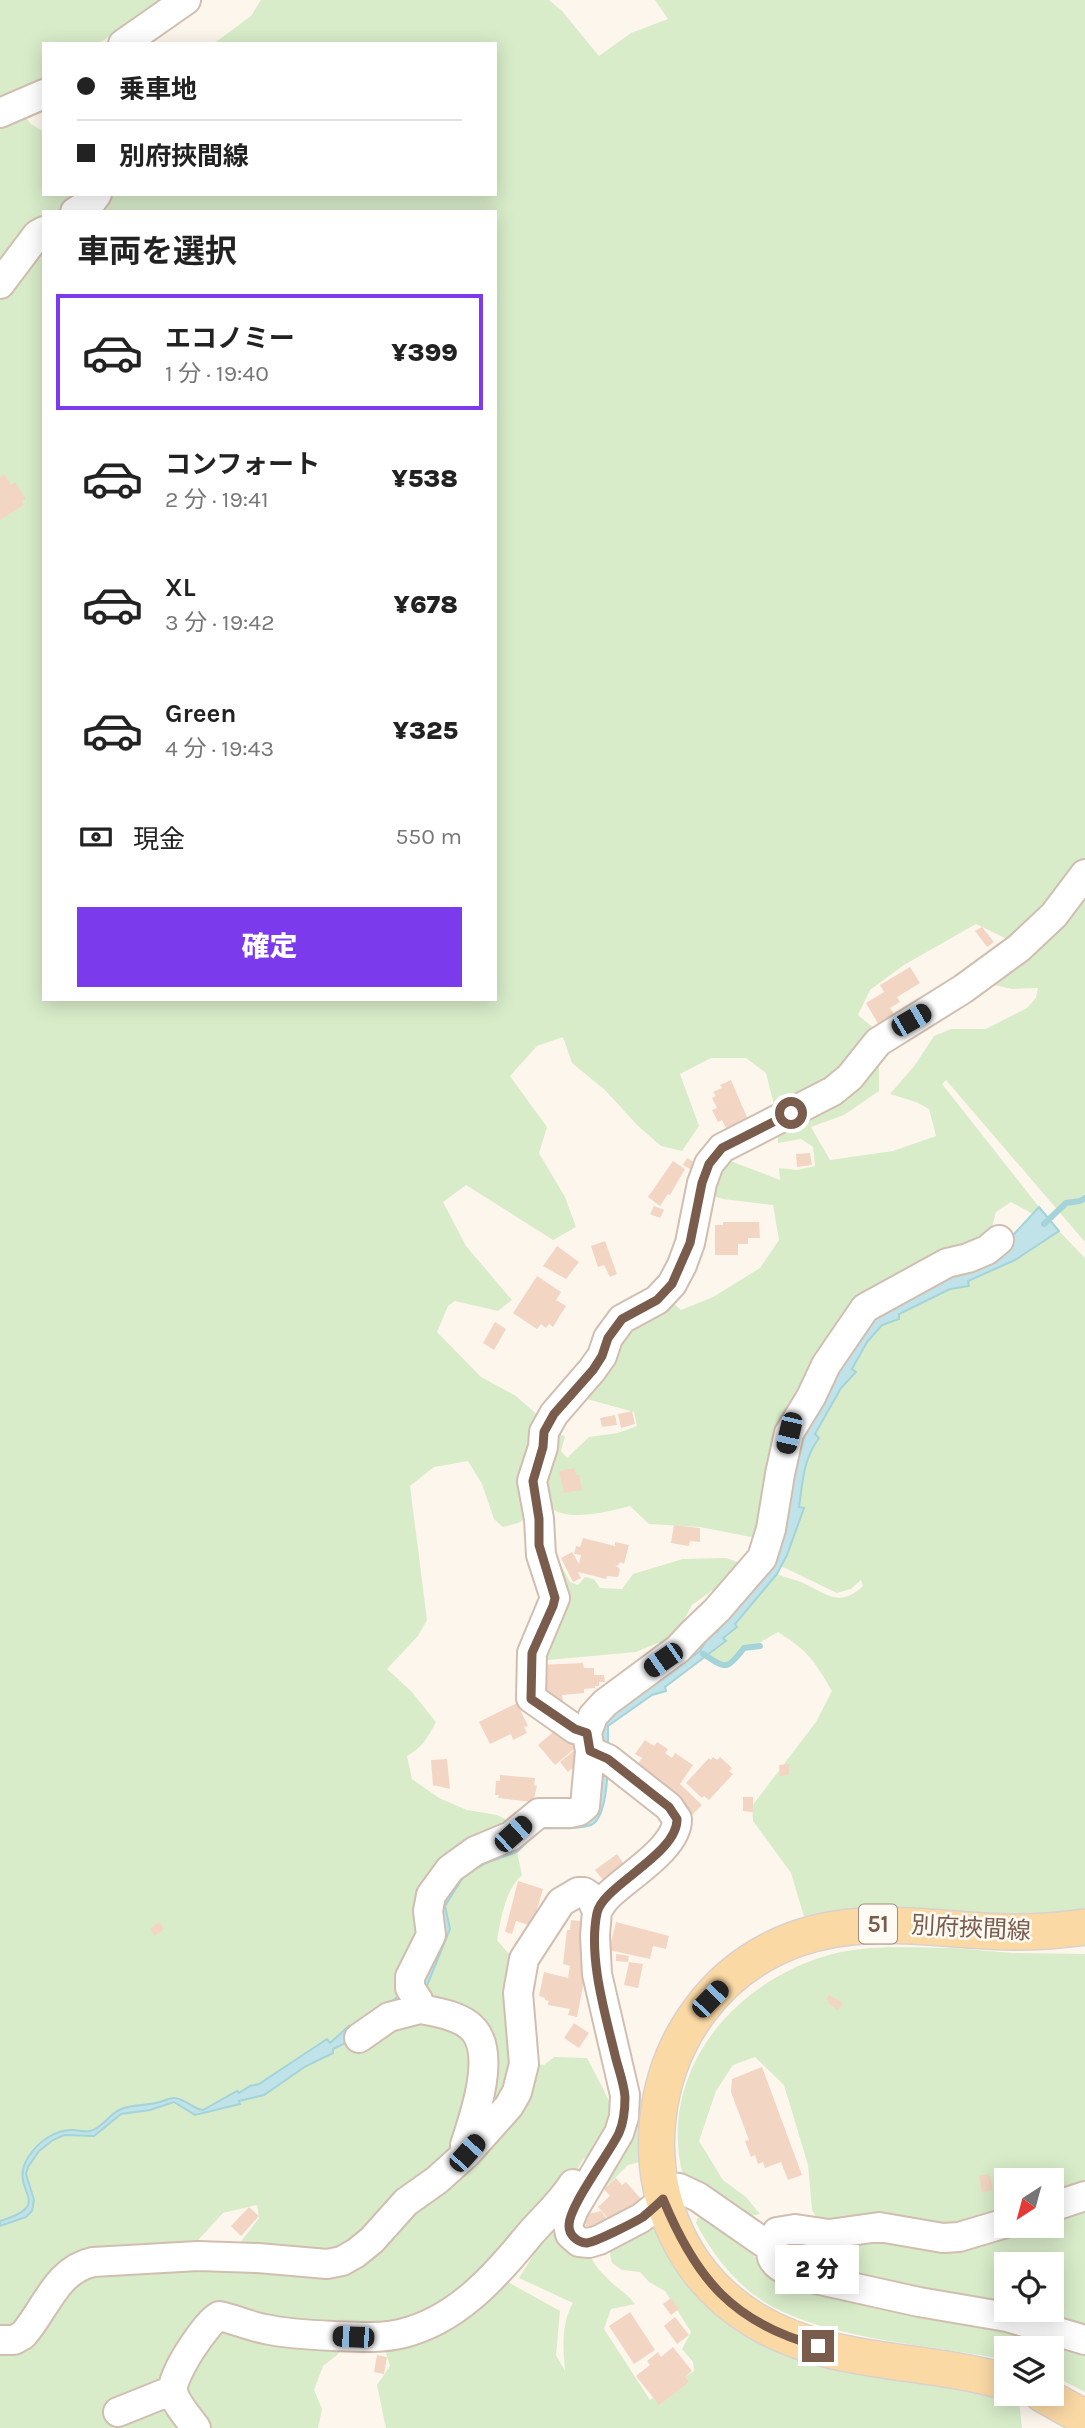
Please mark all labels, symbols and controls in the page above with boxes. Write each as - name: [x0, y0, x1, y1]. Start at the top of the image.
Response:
- text: 乗車地: [119, 74, 197, 105]
- text: 別府挾間線: [119, 141, 249, 172]
- text: 車両を選択: [77, 233, 237, 270]
- icon: car: [81, 321, 144, 384]
- text: エコノミー: [165, 323, 295, 354]
- text: ¥399: [391, 337, 458, 368]
- text: 1 分 · 19:40: [165, 360, 269, 387]
- icon: car: [81, 447, 144, 510]
- text: コンフォート: [165, 449, 320, 480]
- text: ¥538: [391, 463, 458, 494]
- text: 2 分 · 19:41: [165, 486, 269, 513]
- text: XL: [165, 572, 196, 603]
- icon: car: [81, 573, 144, 636]
- text: ¥678: [394, 589, 458, 620]
- text: 3 分 · 19:42: [165, 609, 275, 636]
- text: Green: [165, 698, 237, 729]
- icon: car: [81, 699, 144, 762]
- text: ¥325: [393, 715, 458, 746]
- text: 4 分 · 19:43: [165, 735, 274, 762]
- icon: cash: [77, 818, 115, 856]
- text: 550 m: [395, 823, 462, 850]
- text: 現金: [133, 824, 185, 855]
- button: 確定: [77, 907, 462, 987]
- car: [888, 1000, 935, 1040]
- route start: [775, 1097, 807, 1129]
- car: [775, 1410, 804, 1456]
- car: [640, 1639, 687, 1681]
- car: [491, 1812, 536, 1856]
- road number: 51: [859, 1904, 897, 1943]
- street label: 別府挾間線: [910, 1911, 1032, 1945]
- car: [688, 1977, 733, 2021]
- car: [446, 2130, 489, 2176]
- north arrow: [994, 2168, 1064, 2238]
- map controls: [994, 2168, 1064, 2406]
- callout: 2 分: [776, 2244, 860, 2294]
- button: locate: [994, 2252, 1064, 2322]
- text: 2 分: [795, 2256, 839, 2283]
- car: [332, 2326, 375, 2348]
- route end: [802, 2330, 834, 2362]
- button: layers: [994, 2336, 1064, 2406]

